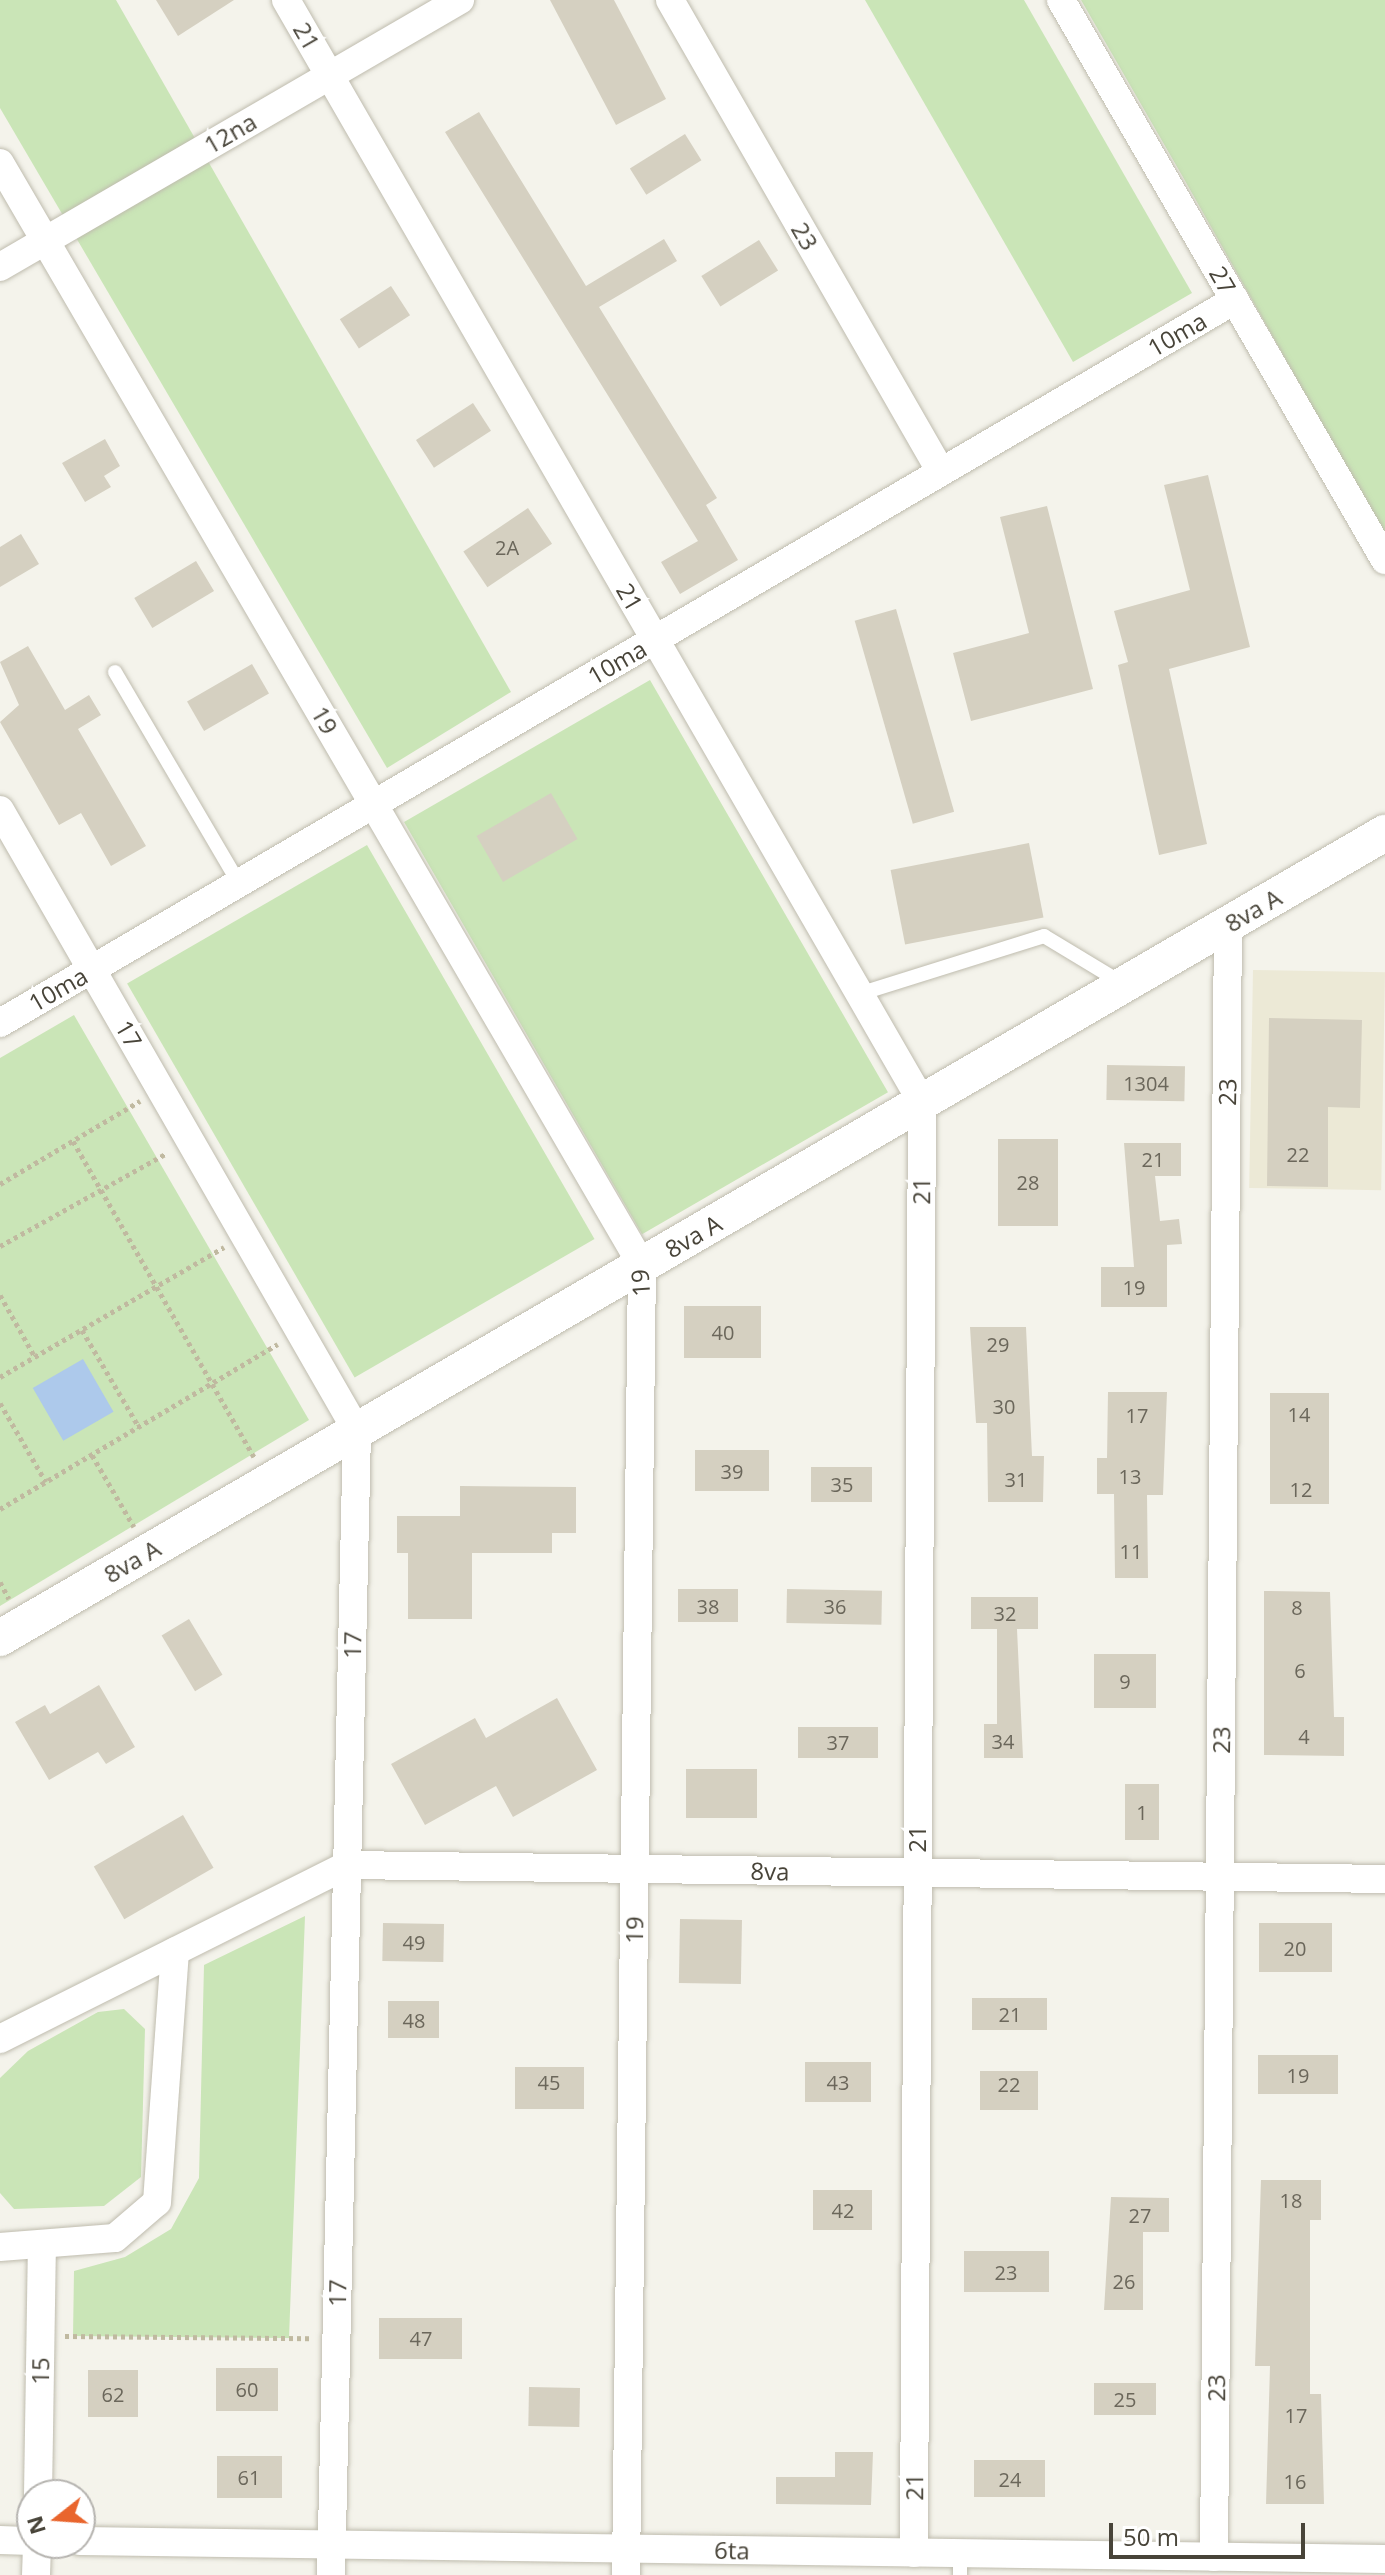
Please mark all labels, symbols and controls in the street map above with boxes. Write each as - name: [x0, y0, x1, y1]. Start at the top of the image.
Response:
- street label: 21: [288, 17, 326, 55]
- street label: 12na: [199, 107, 261, 159]
- street label: 23: [786, 217, 824, 255]
- street label: 27: [1204, 261, 1242, 299]
- street label: 10ma: [1143, 306, 1211, 362]
- house number: 2A: [495, 535, 519, 559]
- street label: 21: [611, 578, 649, 616]
- street label: 10ma: [583, 634, 651, 690]
- street label: 19: [306, 701, 344, 739]
- street label: 8va A: [1220, 882, 1286, 938]
- street label: 10ma: [24, 961, 92, 1017]
- street label: 17: [110, 1015, 148, 1053]
- house number: 1304: [1123, 1071, 1169, 1095]
- street label: 23: [1212, 1078, 1242, 1106]
- house number: 22: [1287, 1142, 1309, 1166]
- house number: 21: [1142, 1147, 1164, 1171]
- house number: 28: [1017, 1170, 1039, 1194]
- street label: 21: [907, 1177, 935, 1205]
- street label: 8va A: [660, 1208, 726, 1264]
- street label: 19: [625, 1268, 655, 1298]
- house number: 19: [1123, 1275, 1145, 1299]
- house number: 40: [712, 1320, 734, 1344]
- house number: 29: [987, 1332, 1009, 1356]
- house number: 30: [993, 1394, 1015, 1418]
- house number: 14: [1288, 1402, 1310, 1426]
- house number: 17: [1126, 1403, 1148, 1427]
- house number: 39: [721, 1459, 743, 1483]
- house number: 13: [1119, 1464, 1141, 1488]
- house number: 31: [1005, 1467, 1027, 1491]
- house number: 35: [831, 1472, 853, 1496]
- house number: 12: [1290, 1477, 1312, 1501]
- street label: 8va A: [99, 1533, 165, 1589]
- house number: 11: [1120, 1539, 1142, 1563]
- house number: 38: [697, 1594, 719, 1618]
- house number: 36: [824, 1594, 846, 1618]
- house number: 8: [1291, 1595, 1303, 1619]
- house number: 32: [994, 1601, 1016, 1625]
- street label: 17: [337, 1631, 367, 1659]
- house number: 6: [1294, 1658, 1306, 1682]
- house number: 9: [1119, 1669, 1131, 1693]
- house number: 4: [1298, 1724, 1310, 1748]
- street label: 23: [1206, 1726, 1236, 1754]
- house number: 34: [992, 1729, 1014, 1753]
- house number: 37: [827, 1730, 849, 1754]
- house number: 1: [1136, 1800, 1148, 1824]
- street label: 21: [903, 1825, 931, 1853]
- street label: 8va: [750, 1856, 790, 1886]
- street label: 19: [619, 1916, 649, 1944]
- house number: 49: [403, 1930, 425, 1954]
- house number: 20: [1284, 1936, 1306, 1960]
- house number: 21: [999, 2002, 1021, 2026]
- house number: 48: [403, 2008, 425, 2032]
- house number: 19: [1287, 2063, 1309, 2087]
- house number: 45: [538, 2070, 560, 2094]
- house number: 43: [827, 2070, 849, 2094]
- house number: 22: [998, 2072, 1020, 2096]
- house number: 18: [1280, 2188, 1302, 2212]
- house number: 42: [832, 2198, 854, 2222]
- house number: 27: [1129, 2203, 1151, 2227]
- house number: 23: [995, 2260, 1017, 2284]
- house number: 26: [1113, 2269, 1135, 2293]
- street label: 17: [322, 2279, 352, 2307]
- house number: 47: [410, 2326, 432, 2350]
- street label: 15: [25, 2357, 55, 2385]
- street label: 23: [1202, 2374, 1230, 2402]
- house number: 60: [236, 2377, 258, 2401]
- house number: 62: [102, 2382, 124, 2406]
- house number: 25: [1114, 2387, 1136, 2411]
- house number: 17: [1285, 2403, 1307, 2427]
- house number: 61: [238, 2465, 260, 2489]
- house number: 24: [999, 2467, 1021, 2491]
- house number: 16: [1284, 2469, 1306, 2493]
- street label: 21: [900, 2473, 928, 2501]
- north arrow: [16, 2479, 96, 2559]
- scale bar: [1113, 2507, 1309, 2557]
- text: N: [18, 2512, 52, 2538]
- text: 50 m: [1123, 2520, 1179, 2553]
- street label: 6ta: [714, 2535, 750, 2565]

